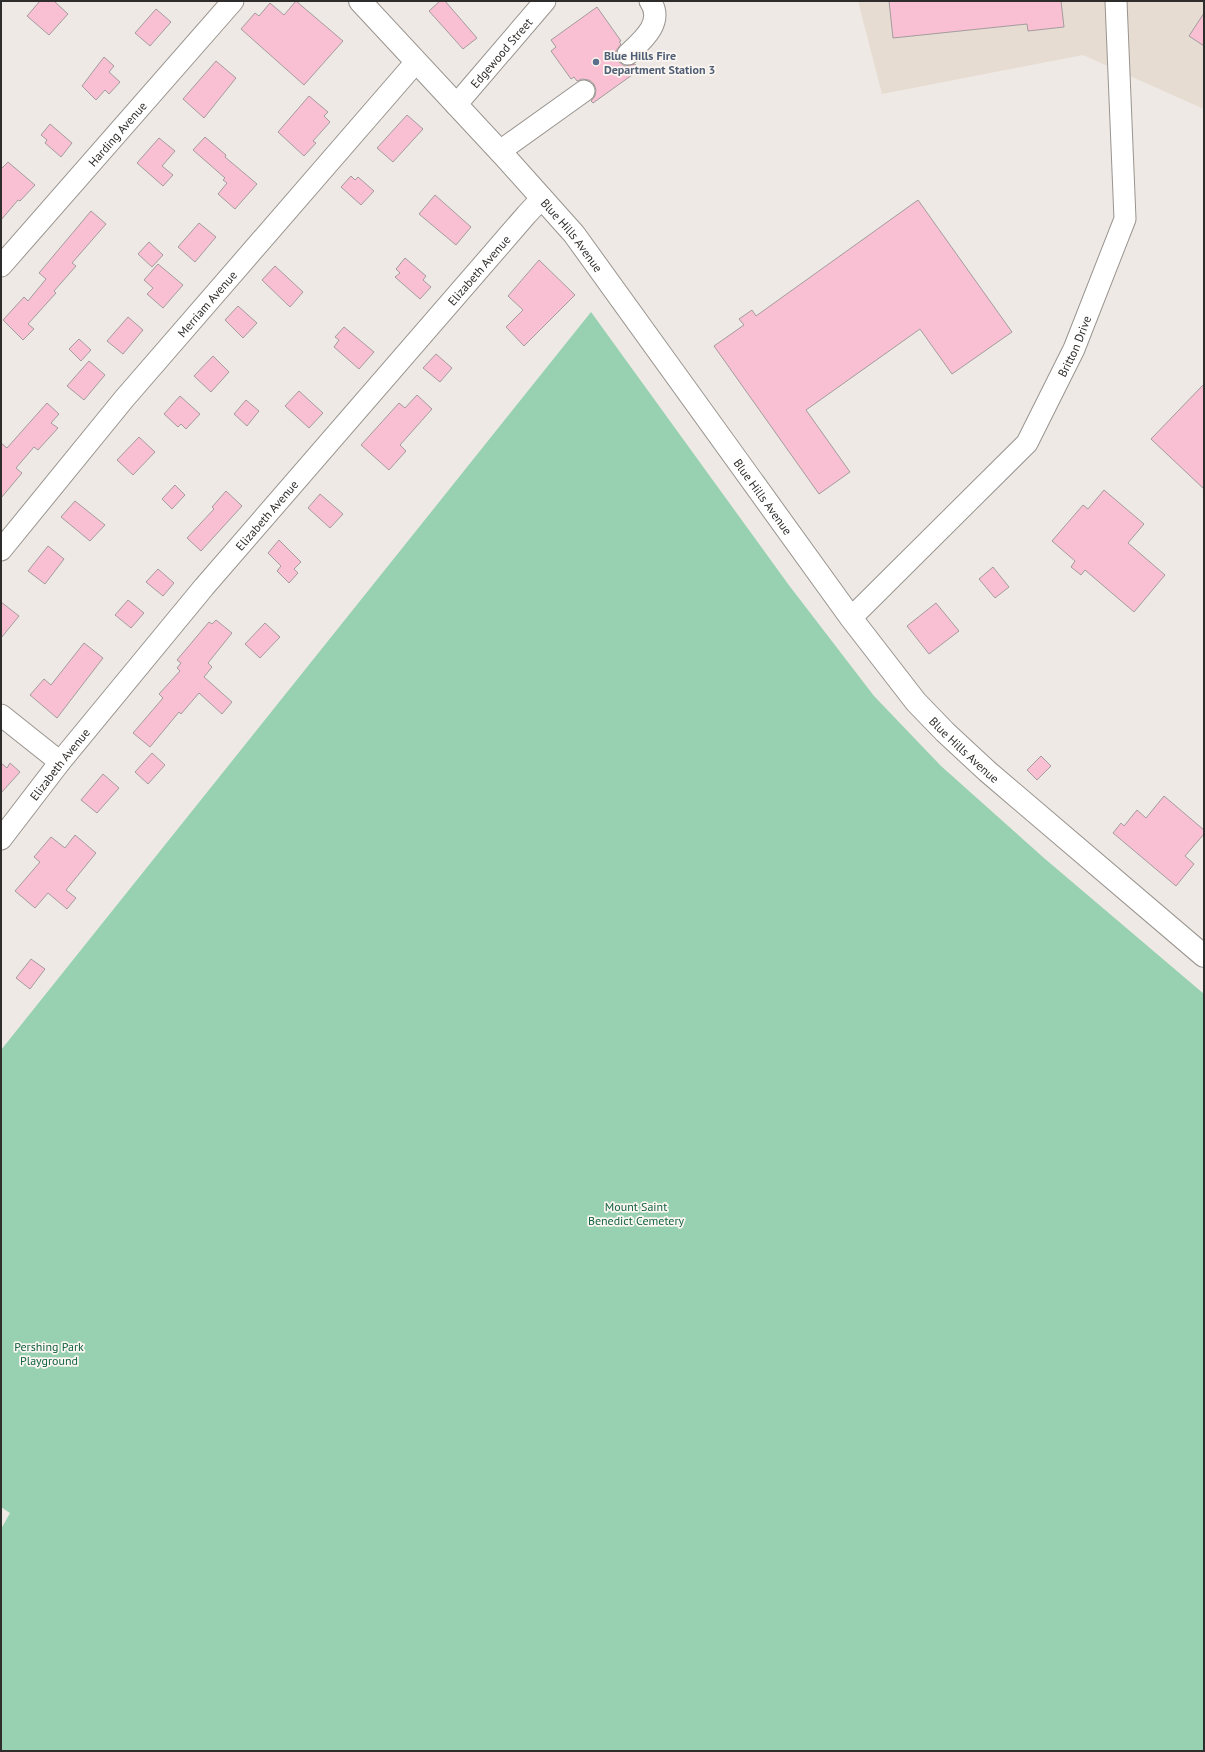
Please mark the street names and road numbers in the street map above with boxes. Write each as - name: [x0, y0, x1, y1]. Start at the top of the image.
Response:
- street label: Edgewood Street: [467, 15, 535, 91]
- street label: Harding Avenue: [85, 98, 149, 169]
- street label: Blue Hills Avenue: [538, 195, 606, 275]
- street label: Elizabeth Avenue: [444, 232, 513, 308]
- street label: Merriam Avenue: [174, 267, 240, 340]
- street label: Britton Drive: [1054, 313, 1094, 379]
- street label: Blue Hills Avenue: [731, 456, 796, 537]
- street label: Elizabeth Avenue: [232, 477, 301, 553]
- street label: Blue Hills Avenue: [927, 713, 1002, 786]
- street label: Elizabeth Avenue: [26, 725, 93, 803]

